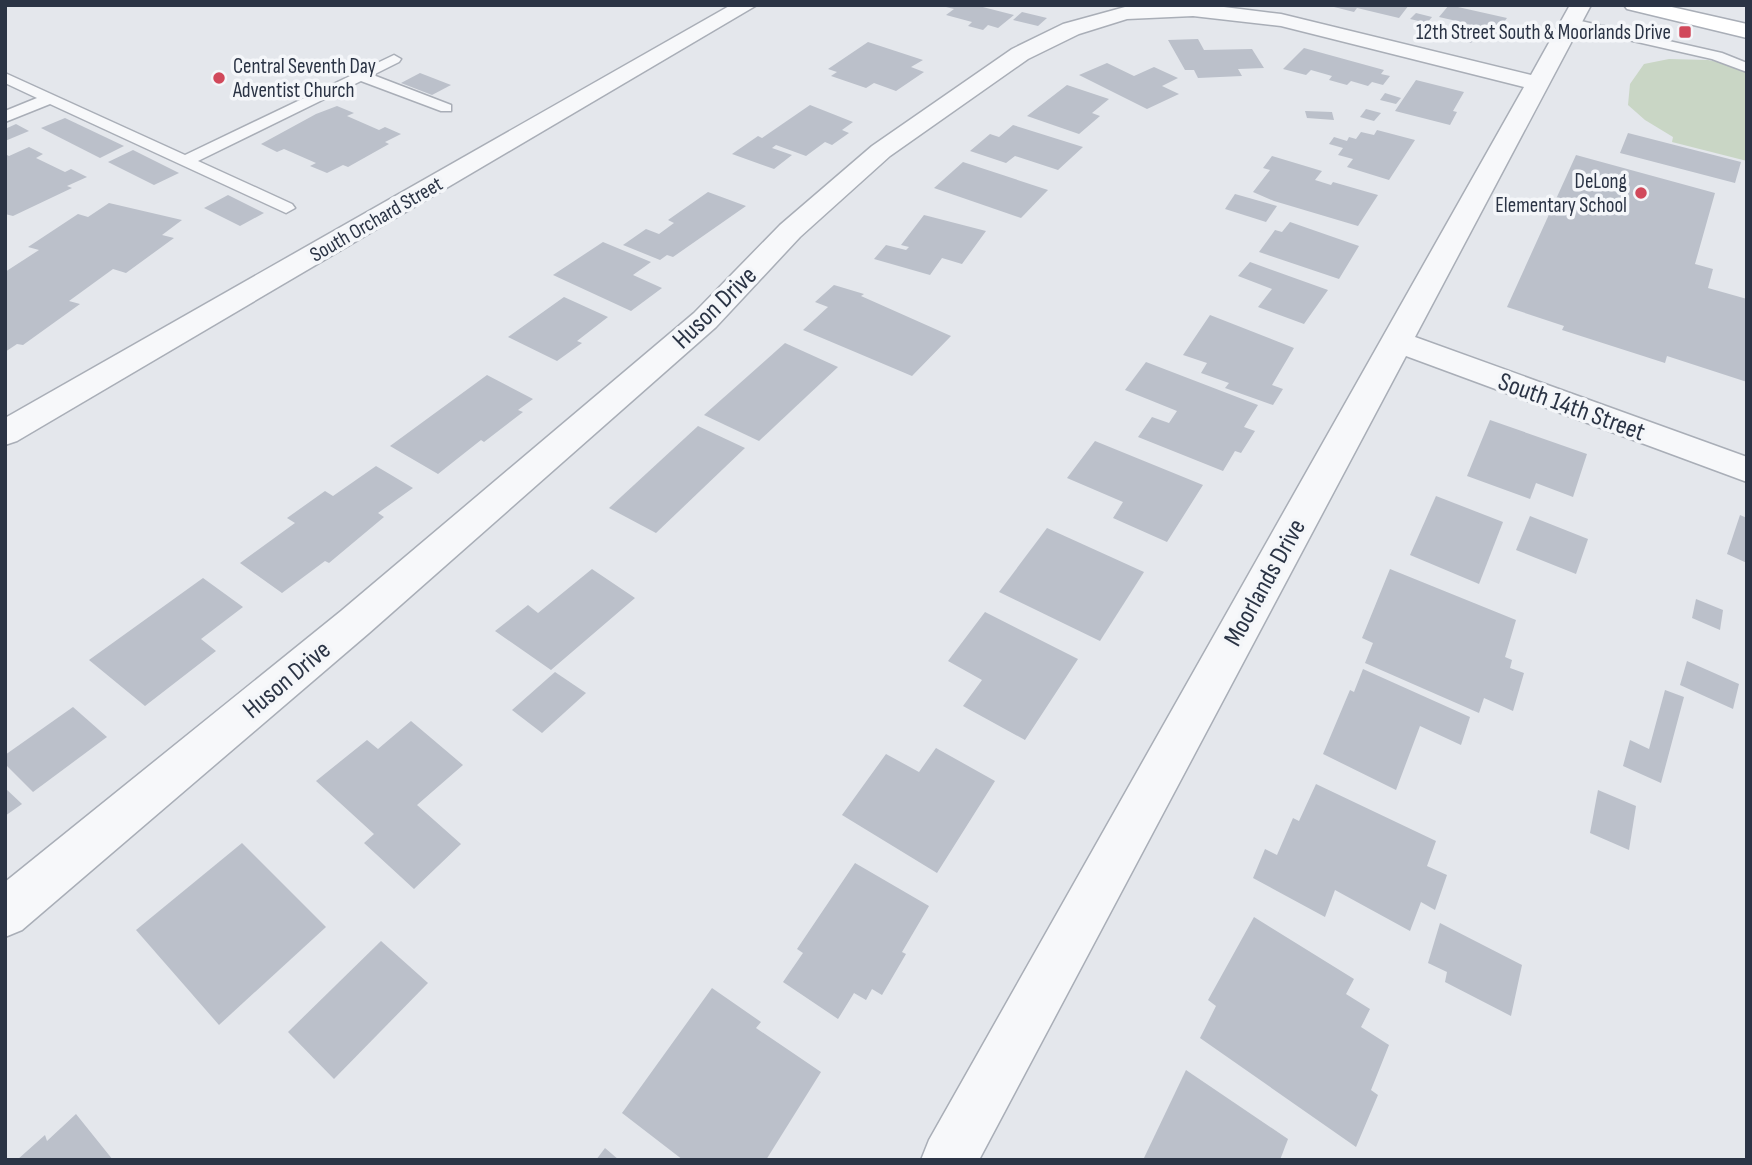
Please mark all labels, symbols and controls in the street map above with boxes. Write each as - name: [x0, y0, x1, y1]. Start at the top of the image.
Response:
- place label: 12th Street South & Moorlands Drive: [1416, 20, 1671, 45]
- marker: 12th Street South & Moorlands Drive: [1677, 24, 1693, 40]
- place label: Central Seventh Day Adventist Church: [232, 54, 376, 103]
- marker: Central Seventh Day Adventist Church: [211, 70, 227, 86]
- place label: DeLong Elementary School: [1495, 169, 1627, 218]
- street label: South Orchard Street: [306, 171, 447, 267]
- marker: DeLong Elementary School: [1633, 185, 1649, 201]
- street label: Huson Drive: [667, 261, 764, 356]
- street label: South 14th Street: [1494, 367, 1649, 448]
- street label: Moorlands Drive: [1218, 514, 1313, 652]
- street label: Huson Drive: [237, 635, 337, 726]

